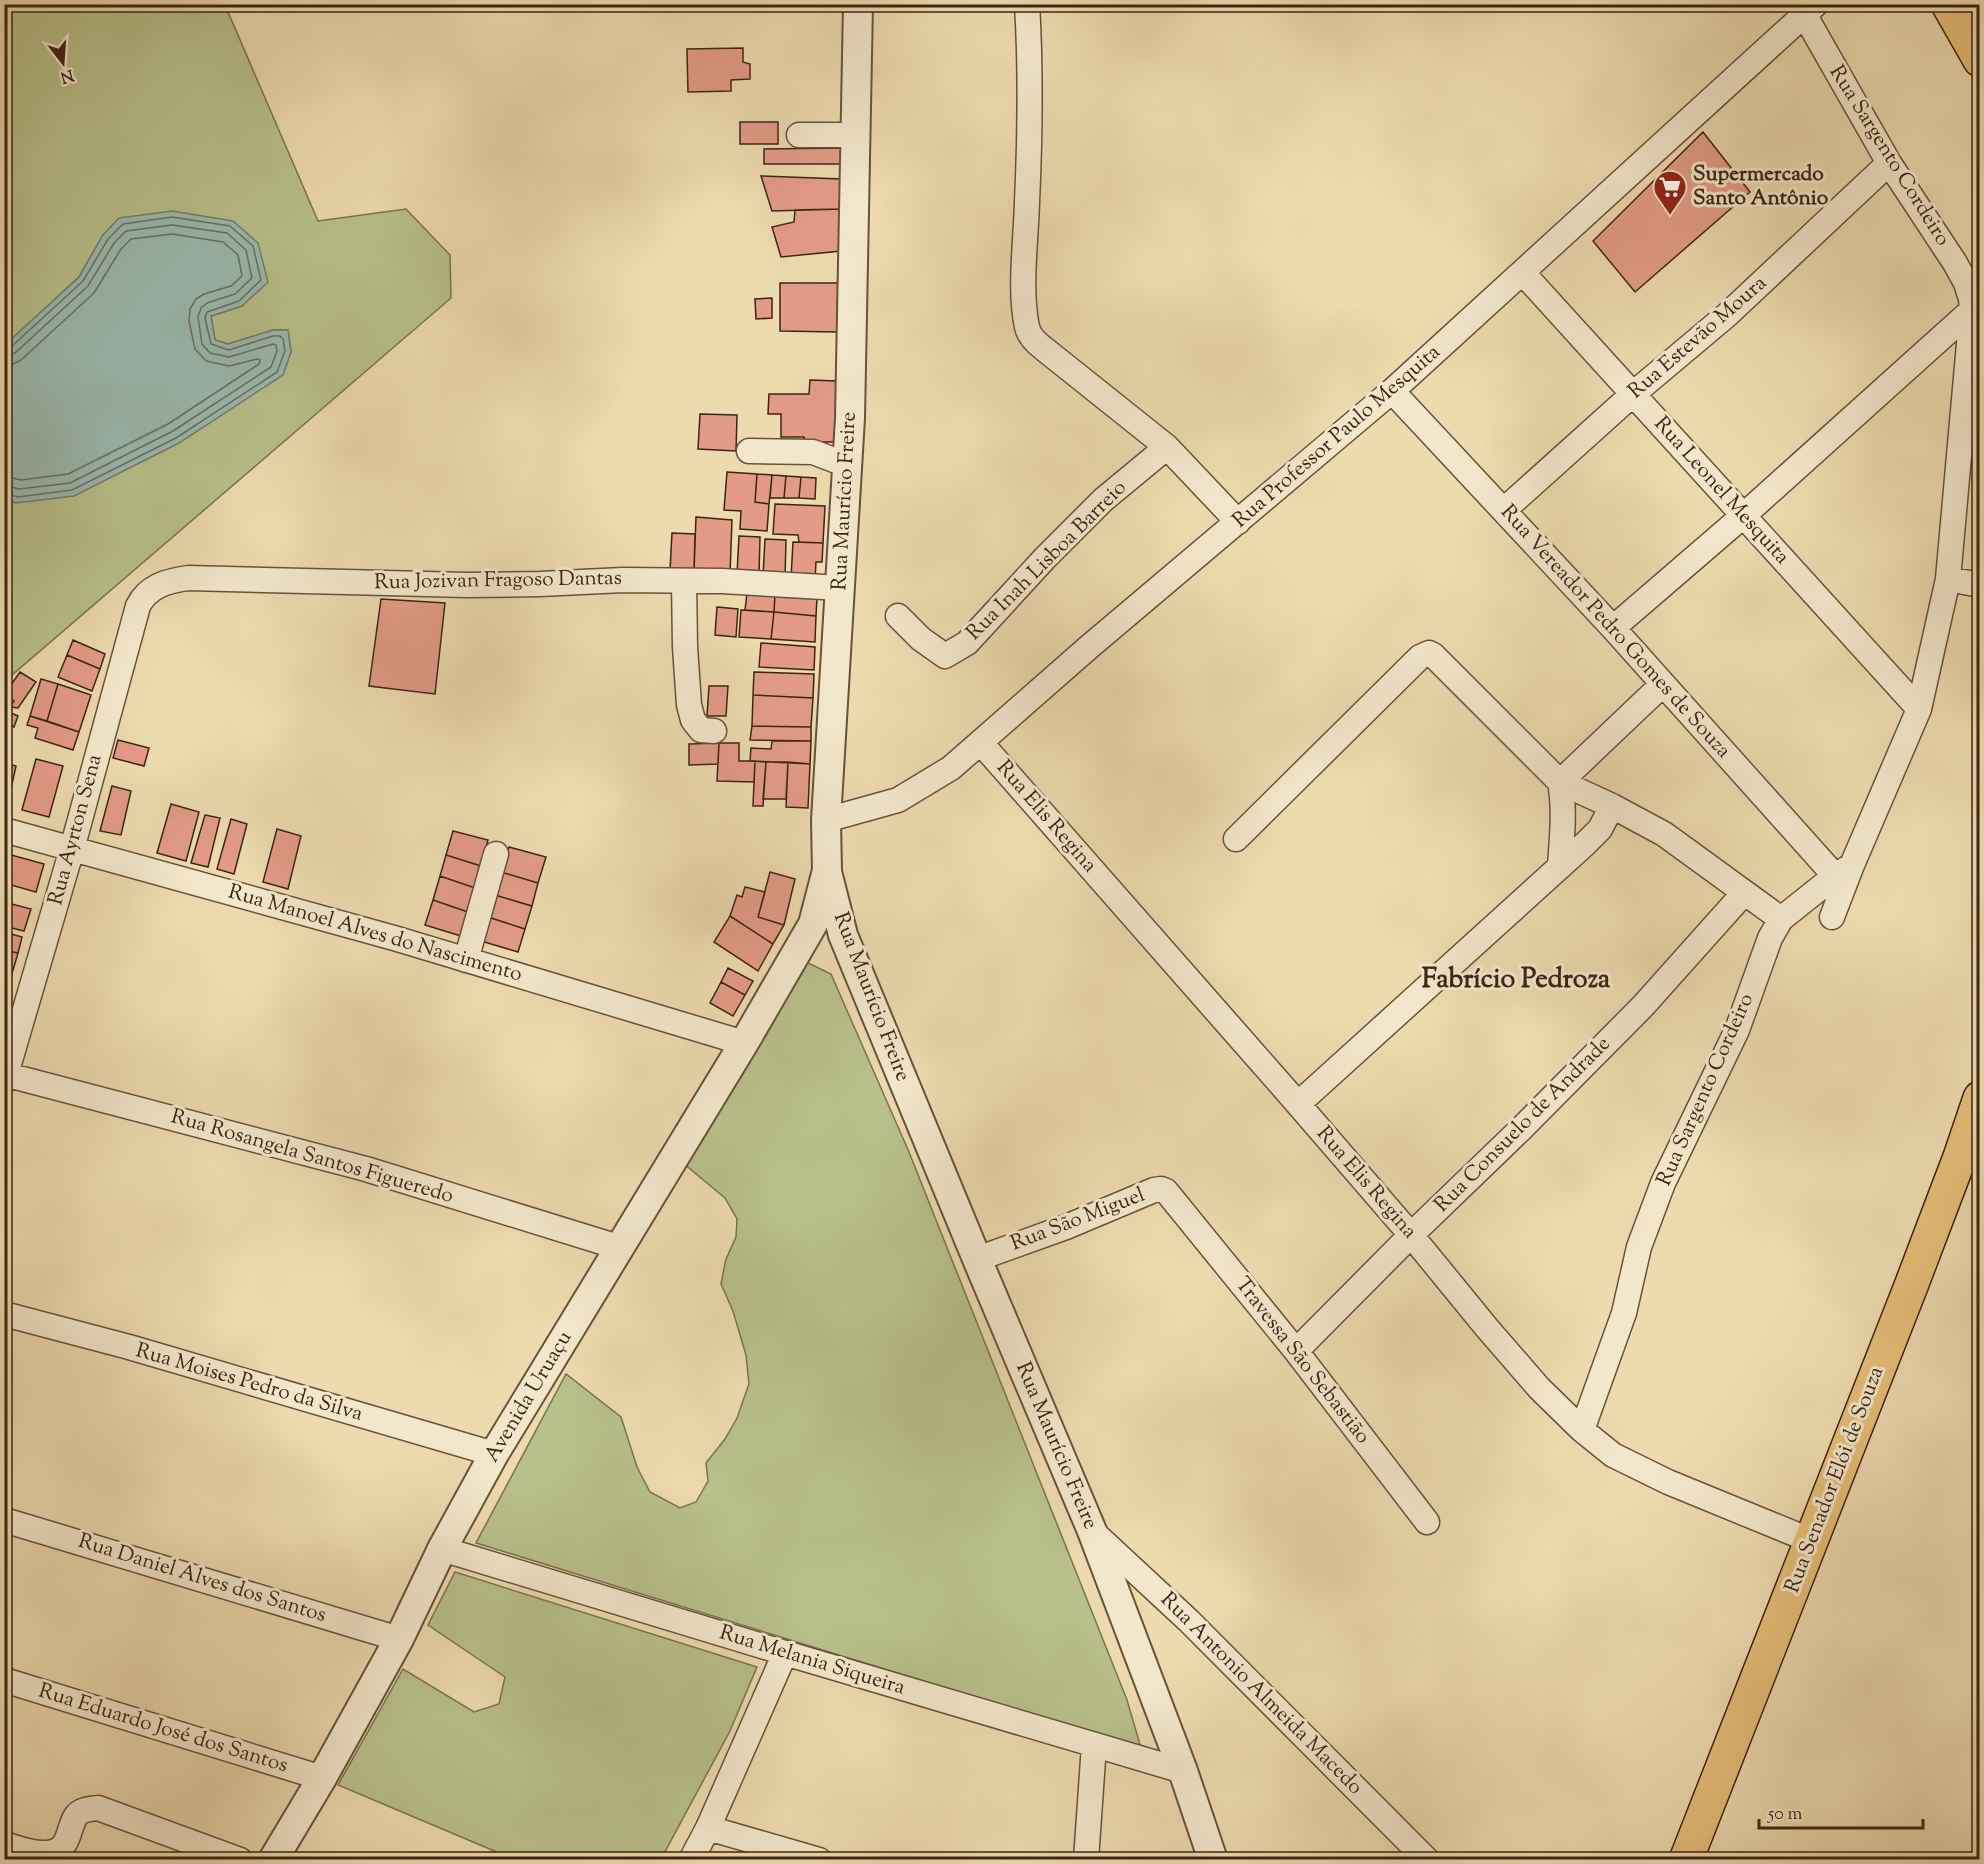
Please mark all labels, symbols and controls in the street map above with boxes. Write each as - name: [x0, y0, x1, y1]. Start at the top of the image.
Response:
- north arrow: [33, 33, 93, 93]
- street label: Rua Sargento Cordeiro: [1821, 60, 1957, 252]
- text: N: [57, 62, 76, 88]
- place label: Supermercado Santo Antônio: [1693, 160, 1829, 214]
- supermarket icon: Supermercado Santo Antônio: [1652, 169, 1688, 216]
- street label: Rua Estevão Moura: [1622, 269, 1774, 407]
- street label: Rua Professor Paulo Mesquita: [1227, 338, 1448, 536]
- street label: Rua Leonel Mesquita: [1646, 410, 1796, 572]
- street label: Rua Maurício Freire: [825, 411, 865, 591]
- street label: Rua Inah Lisboa Barreio: [960, 474, 1134, 648]
- street label: Rua Vereador Pedro Gomes de Souza: [1493, 499, 1737, 766]
- street label: Rua Jozivan Fragoso Dantas: [374, 564, 622, 598]
- street label: Rua Ayrton Sena: [41, 751, 111, 909]
- street label: Rua Elis Regina: [989, 754, 1104, 880]
- street label: Rua Manoel Alves do Nascimento: [225, 878, 525, 990]
- street label: Rua Maurício Freire: [825, 908, 917, 1086]
- district label: Fabrício Pedroza: [1422, 961, 1611, 1000]
- street label: Rua Sargento Cordeiro: [1650, 989, 1762, 1191]
- street label: Rua Consuelo de Andrade: [1428, 1030, 1618, 1220]
- street label: Rua Rosangela Santos Figueredo: [167, 1102, 457, 1212]
- street label: Rua Elis Regina: [1309, 1120, 1424, 1246]
- street label: Rua São Miguel: [1007, 1181, 1150, 1259]
- street label: Travessa São Sebastião: [1227, 1271, 1377, 1451]
- street label: Avenida Uruaçu: [478, 1326, 580, 1468]
- street label: Rua Moises Pedro da Silva: [132, 1336, 366, 1430]
- street label: Rua Maurício Freire: [1007, 1358, 1105, 1534]
- street label: Rua Senador Elói de Souza: [1778, 1362, 1892, 1597]
- street label: Rua Daniel Alves dos Santos: [74, 1527, 330, 1631]
- street label: Rua Antonio Almeida Macedo: [1153, 1586, 1369, 1802]
- street label: Rua Melania Siqueira: [715, 1618, 909, 1704]
- street label: Rua Eduardo José dos Santos: [35, 1677, 291, 1781]
- scale bar: [1759, 1792, 1922, 1830]
- text: 50 m: [1767, 1802, 1803, 1828]

